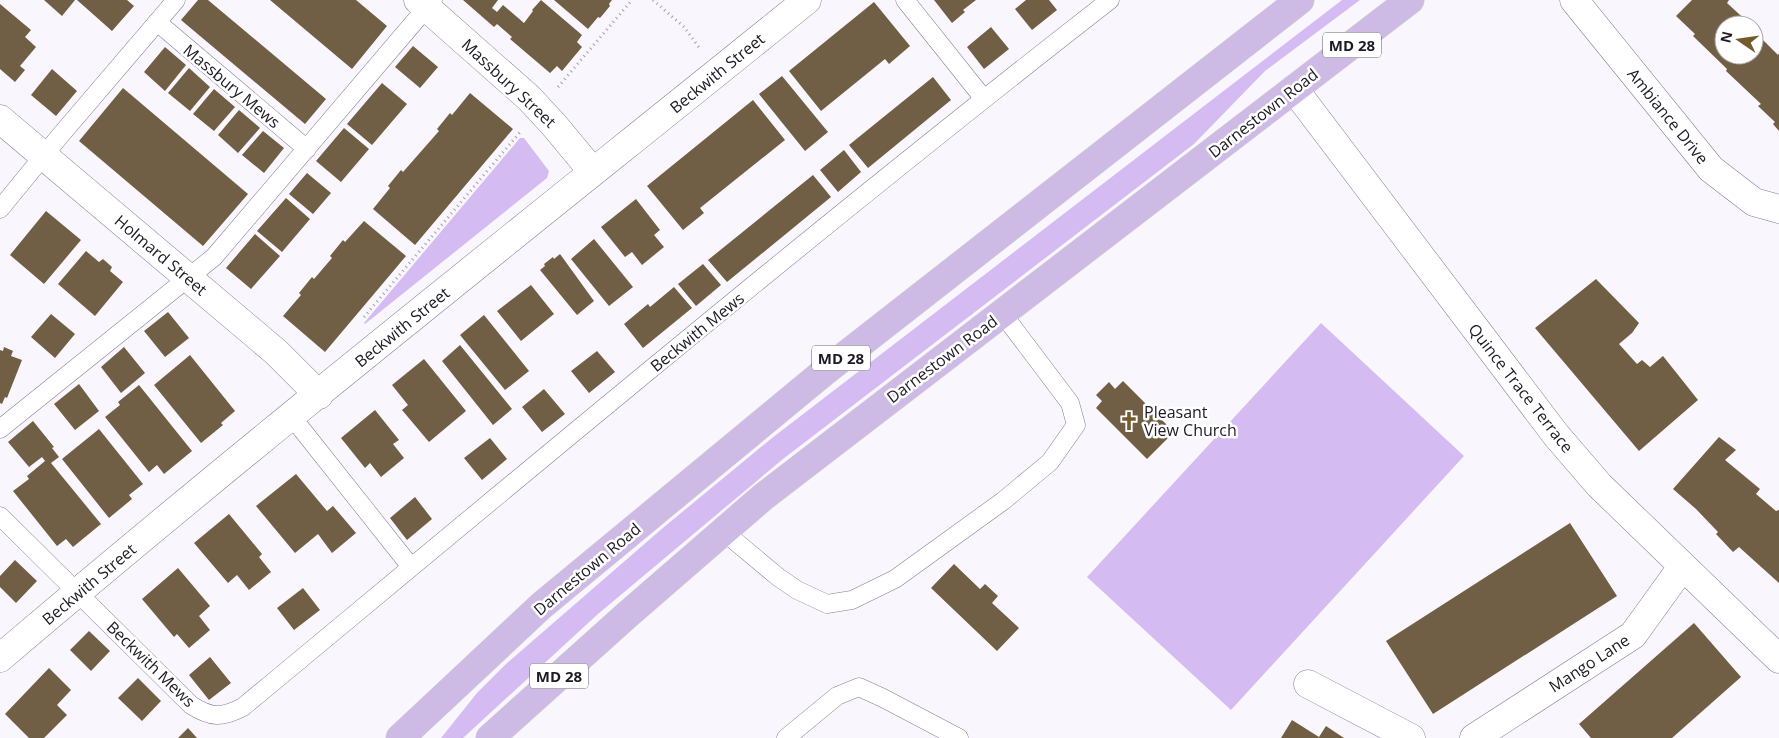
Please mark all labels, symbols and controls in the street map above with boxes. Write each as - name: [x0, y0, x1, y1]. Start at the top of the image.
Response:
- north arrow: [1714, 15, 1764, 65]
- street label: Beckwith Street: [665, 28, 769, 118]
- text: N: [1715, 29, 1736, 45]
- road number: MD 28: [1323, 32, 1381, 58]
- street label: Massbury Street: [457, 34, 561, 133]
- street label: Massbury Mews: [179, 39, 285, 133]
- street label: Darnestown Road: [1204, 63, 1322, 163]
- street label: Ambiance Drive: [1622, 63, 1714, 169]
- street label: Holmard Street: [110, 210, 212, 300]
- street label: Beckwith Street: [350, 282, 454, 372]
- street label: Beckwith Mews: [645, 287, 749, 377]
- street label: Darnestown Road: [882, 310, 1002, 408]
- street label: Quince Trace Terrace: [1464, 319, 1578, 457]
- road number: MD 28: [812, 346, 870, 370]
- place label: Pleasant View Church: [1144, 401, 1237, 441]
- church icon: Pleasant View Church: [1118, 410, 1140, 432]
- street label: Darnestown Road: [529, 518, 645, 620]
- street label: Beckwith Street: [37, 538, 141, 630]
- street label: Beckwith Mews: [102, 616, 200, 712]
- street label: Mango Lane: [1545, 629, 1633, 697]
- road number: MD 28: [530, 664, 588, 688]

